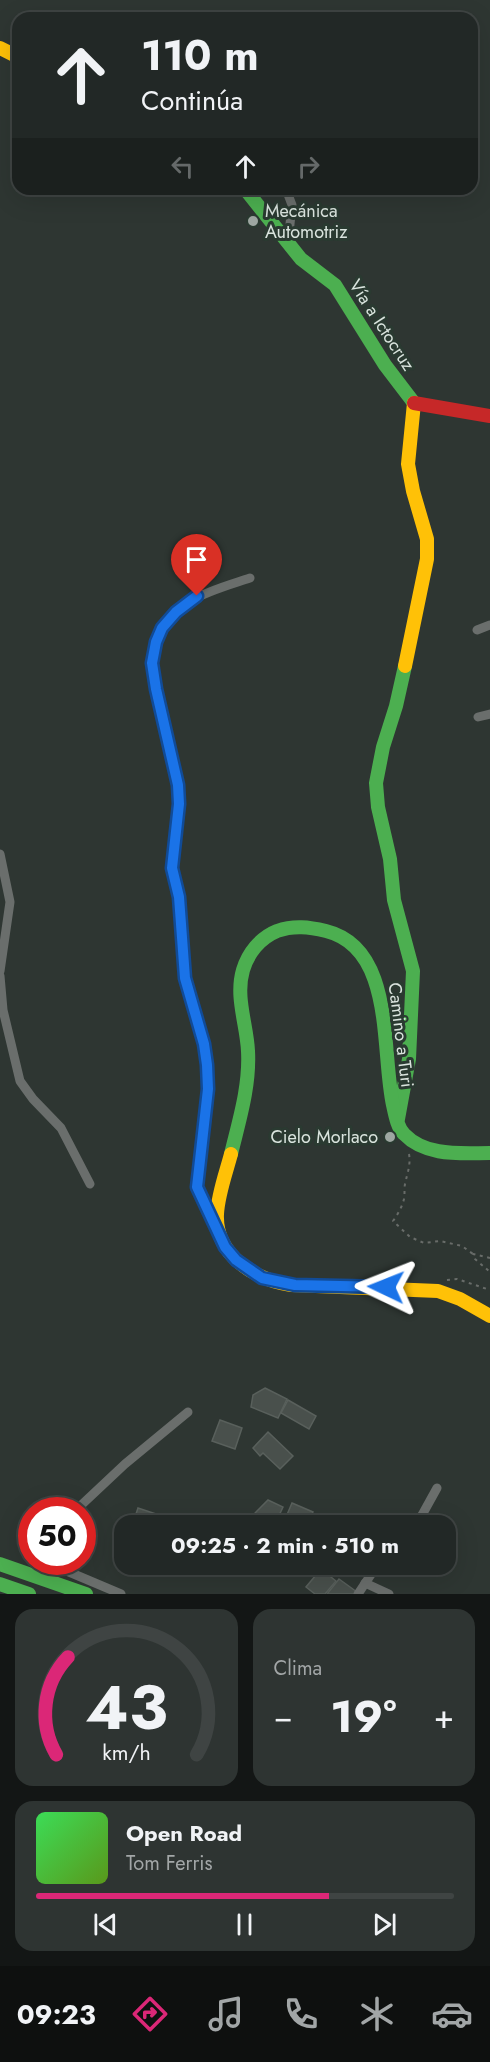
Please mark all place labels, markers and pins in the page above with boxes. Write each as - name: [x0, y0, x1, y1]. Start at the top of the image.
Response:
- place label: Mecánica Automotriz: [265, 198, 348, 245]
- marker: Mecánica Automotriz: [246, 214, 260, 228]
- pin: [171, 534, 222, 596]
- place label: Cielo Morlaco: [271, 1124, 378, 1150]
- marker: Cielo Morlaco: [383, 1130, 397, 1144]

